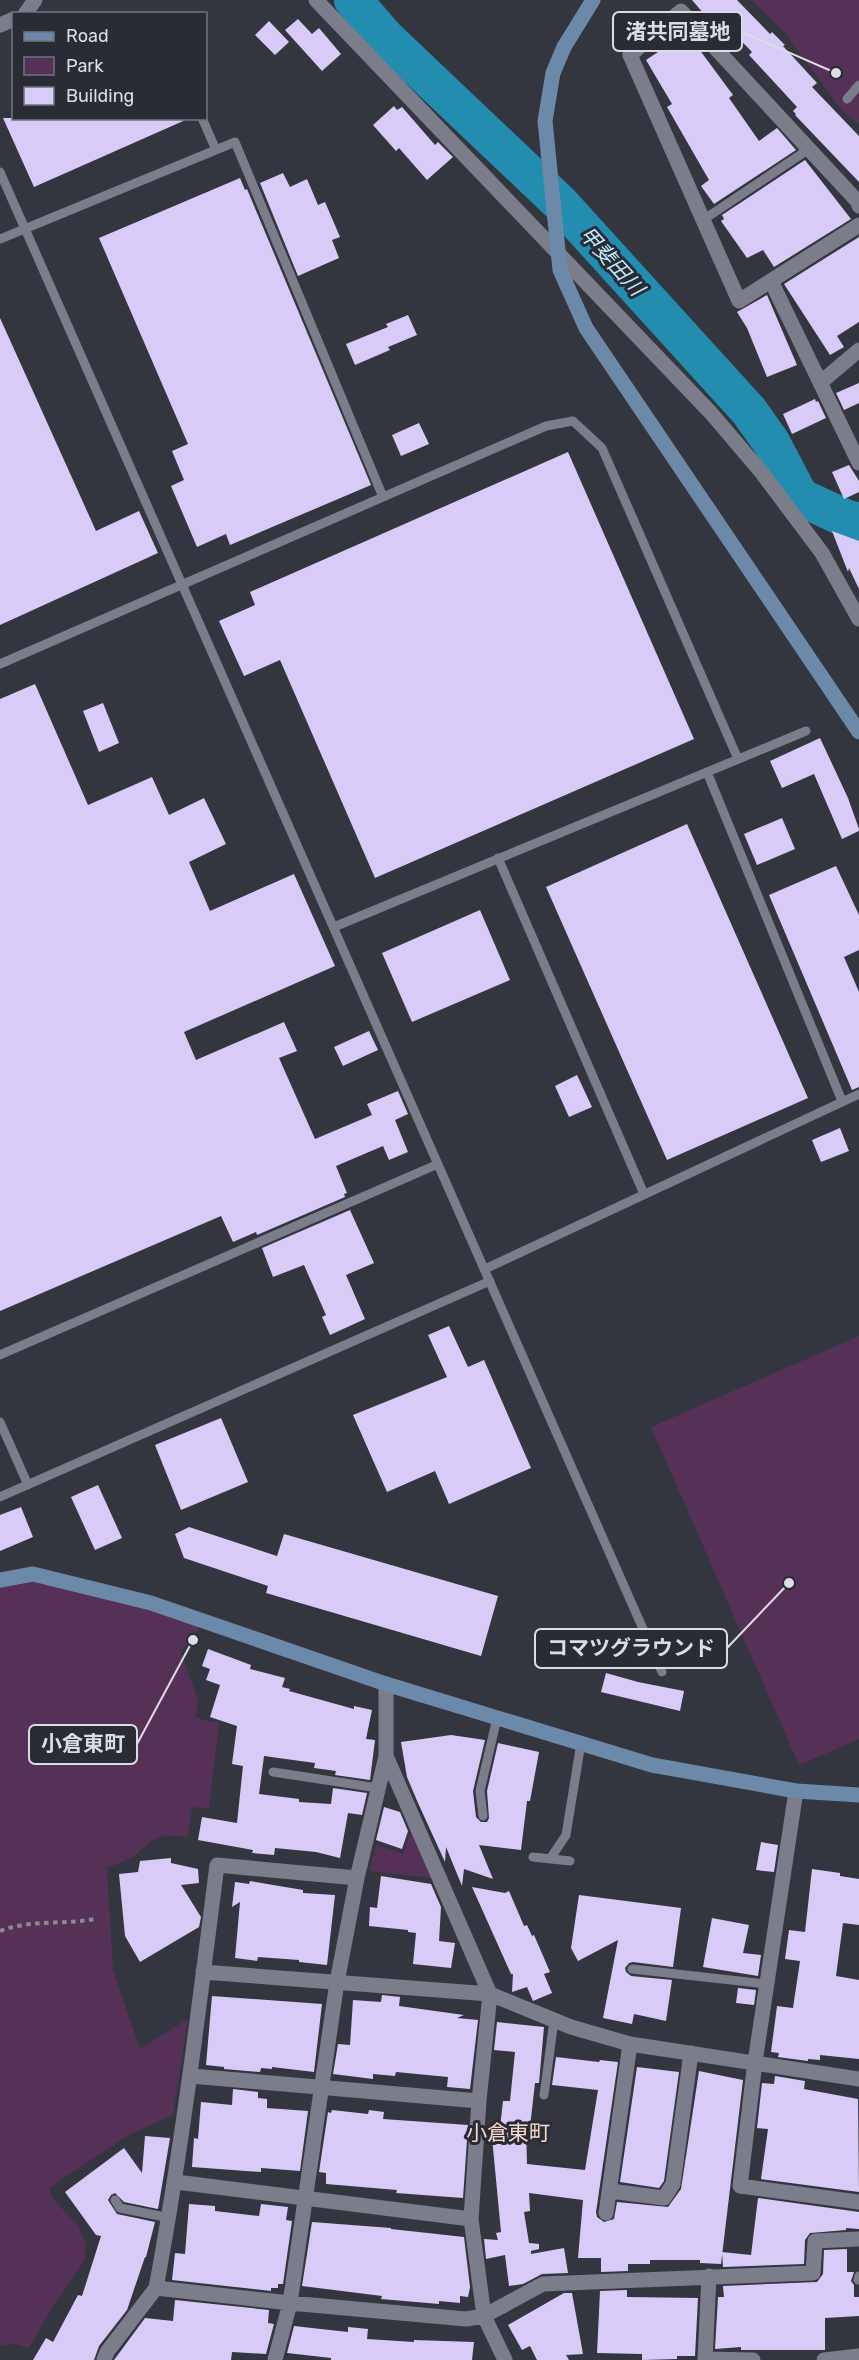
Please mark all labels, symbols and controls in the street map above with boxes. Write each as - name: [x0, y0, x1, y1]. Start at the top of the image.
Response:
- legend: [12, 12, 207, 120]
- callout: 渚共同墓地: [613, 12, 742, 51]
- text: 渚共同墓地: [626, 19, 731, 44]
- text: Road: [66, 25, 109, 47]
- text: Park: [66, 55, 104, 77]
- text: Building: [66, 85, 134, 107]
- water label: 甲斐田川: [575, 221, 651, 302]
- callout: コマツグラウンド: [535, 1629, 727, 1668]
- text: コマツグラウンド: [547, 1635, 715, 1660]
- callout: 小倉東町: [29, 1725, 137, 1764]
- text: 小倉東町: [41, 1731, 125, 1756]
- district label: 小倉東町: [466, 2120, 550, 2145]

